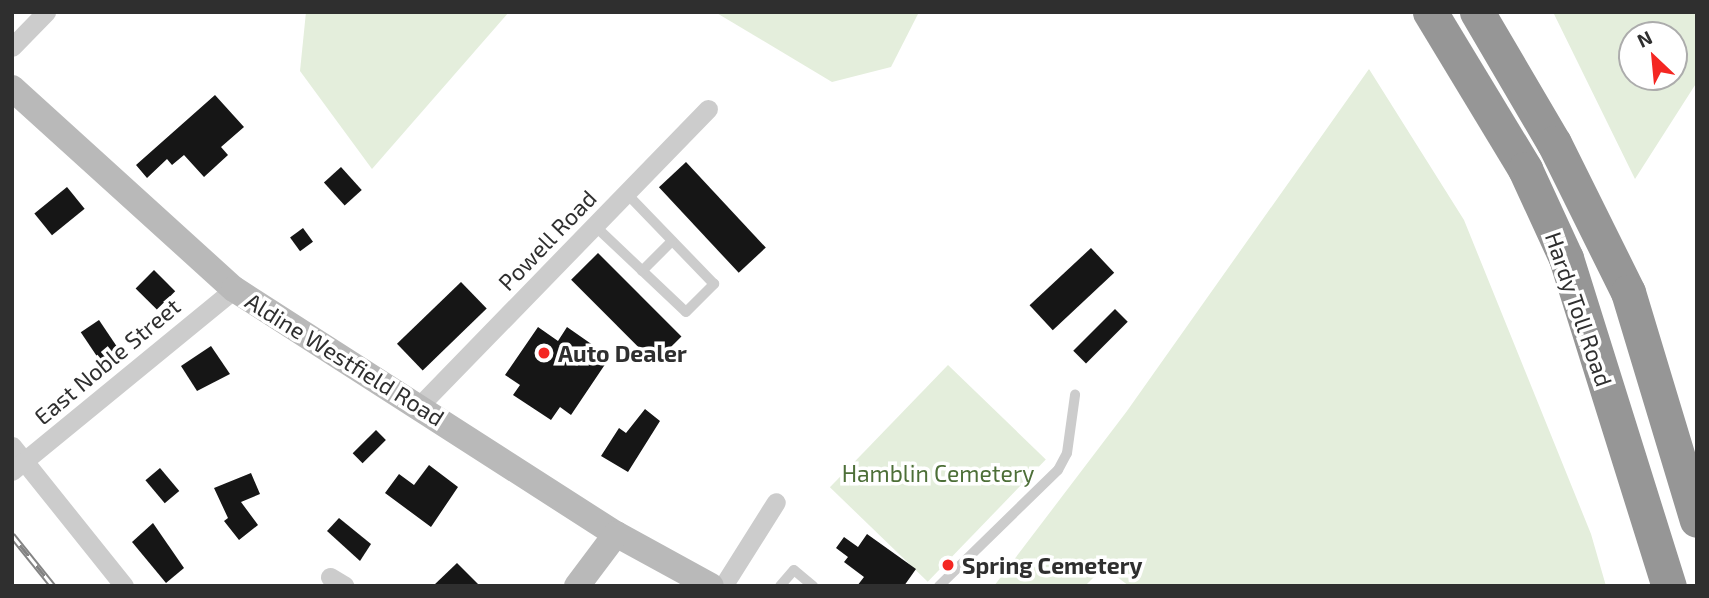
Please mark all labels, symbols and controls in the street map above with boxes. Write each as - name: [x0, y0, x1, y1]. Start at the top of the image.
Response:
- north arrow: [1618, 21, 1688, 91]
- text: N: [1633, 25, 1656, 52]
- street label: Powell Road: [492, 184, 602, 296]
- street label: Hardy Toll Road: [1539, 227, 1619, 391]
- street label: Aldine Westfield Road: [240, 287, 450, 431]
- street label: East Noble Street: [29, 292, 185, 430]
- place label: Auto Dealer: [558, 339, 687, 367]
- marker: Auto Dealer: [536, 345, 552, 361]
- park label: Hamblin Cemetery: [842, 459, 1034, 487]
- place label: Spring Cemetery: [962, 551, 1143, 579]
- marker: Spring Cemetery: [940, 557, 956, 573]

